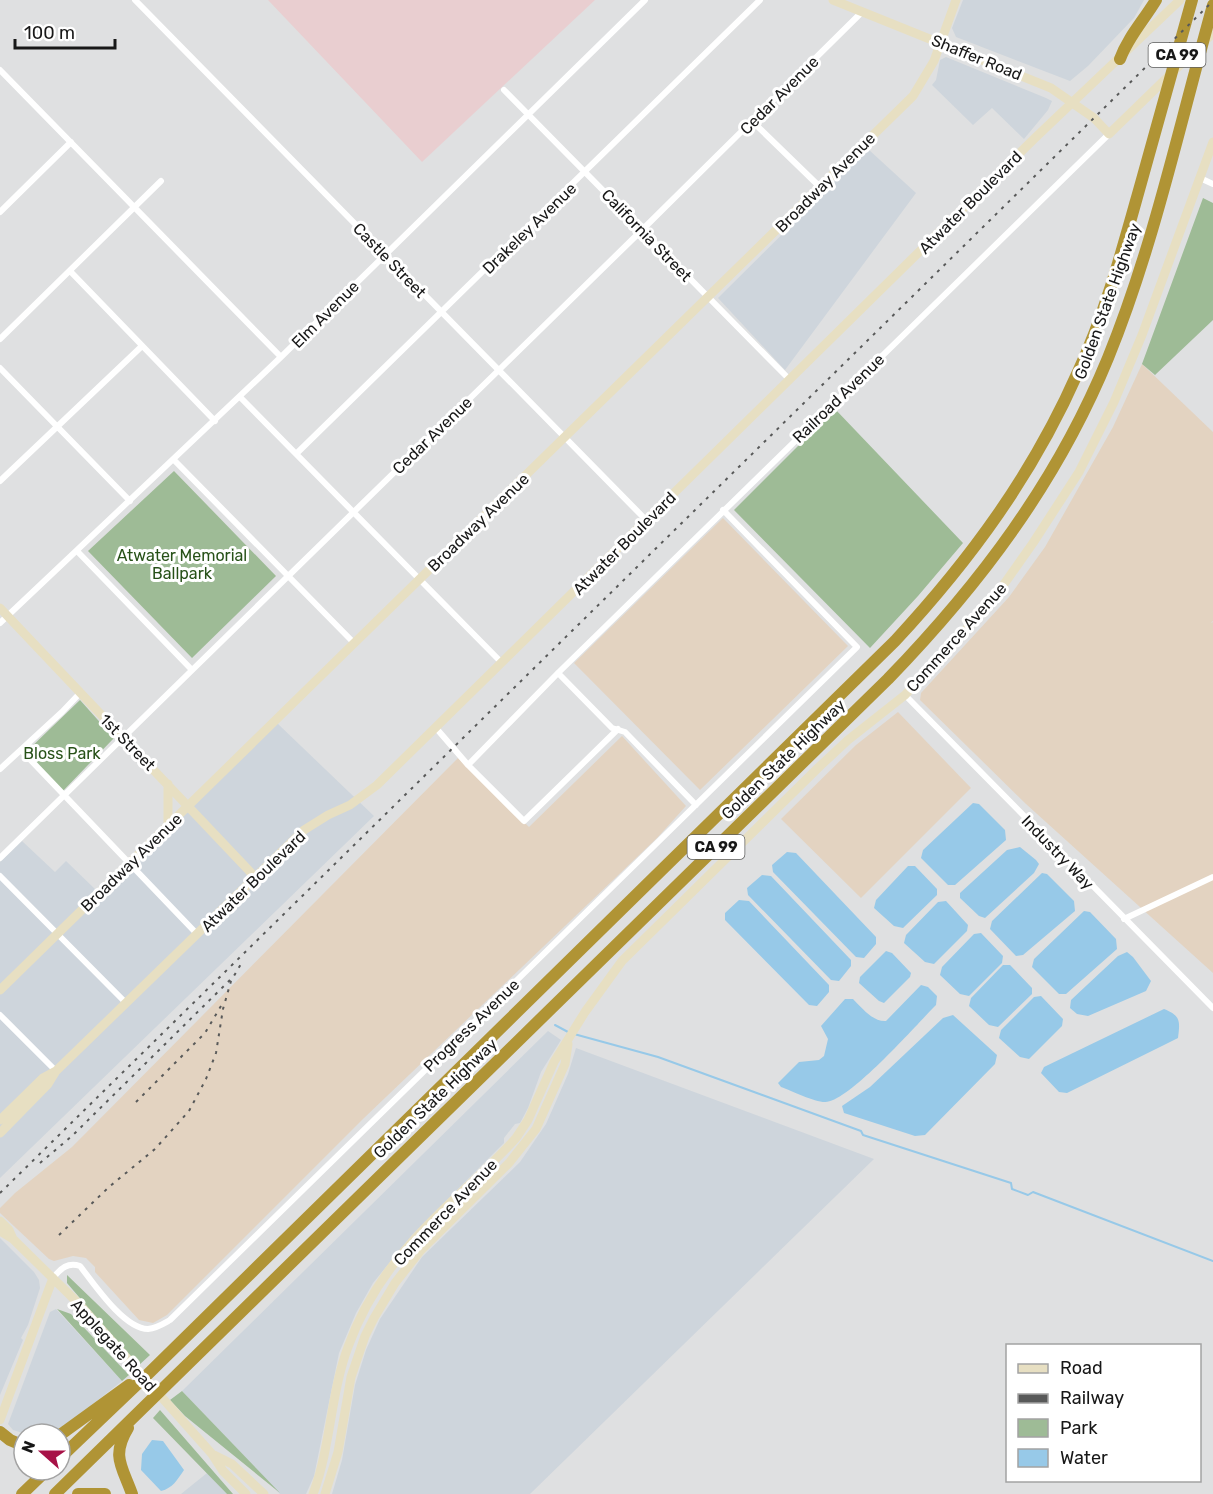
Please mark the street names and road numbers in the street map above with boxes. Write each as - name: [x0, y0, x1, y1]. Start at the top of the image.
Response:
- street label: Shaffer Road: [929, 31, 1025, 84]
- road number: CA 99: [1148, 43, 1206, 67]
- street label: Cedar Avenue: [736, 52, 823, 139]
- street label: Broadway Avenue: [771, 128, 879, 236]
- street label: Atwater Boulevard: [915, 147, 1026, 258]
- street label: Drakeley Avenue: [478, 179, 580, 278]
- street label: California Street: [598, 185, 696, 286]
- street label: Castle Street: [349, 219, 430, 302]
- street label: Golden State Highway: [1070, 220, 1145, 382]
- street label: Elm Avenue: [288, 277, 363, 352]
- street label: Railroad Avenue: [789, 350, 888, 447]
- street label: Cedar Avenue: [389, 393, 476, 478]
- street label: Broadway Avenue: [424, 469, 533, 576]
- street label: Atwater Boulevard: [569, 488, 680, 599]
- street label: Commerce Avenue: [902, 579, 1010, 696]
- street label: Golden State Highway: [718, 695, 849, 823]
- street label: 1st Street: [96, 710, 159, 775]
- street label: Broadway Avenue: [77, 809, 186, 916]
- street label: Industry Way: [1018, 811, 1098, 893]
- street label: Atwater Boulevard: [197, 827, 309, 936]
- road number: CA 99: [688, 835, 744, 859]
- street label: Progress Avenue: [420, 975, 523, 1076]
- street label: Golden State Highway: [370, 1034, 501, 1162]
- street label: Commerce Avenue: [390, 1155, 501, 1269]
- street label: Applegate Road: [67, 1295, 160, 1396]

